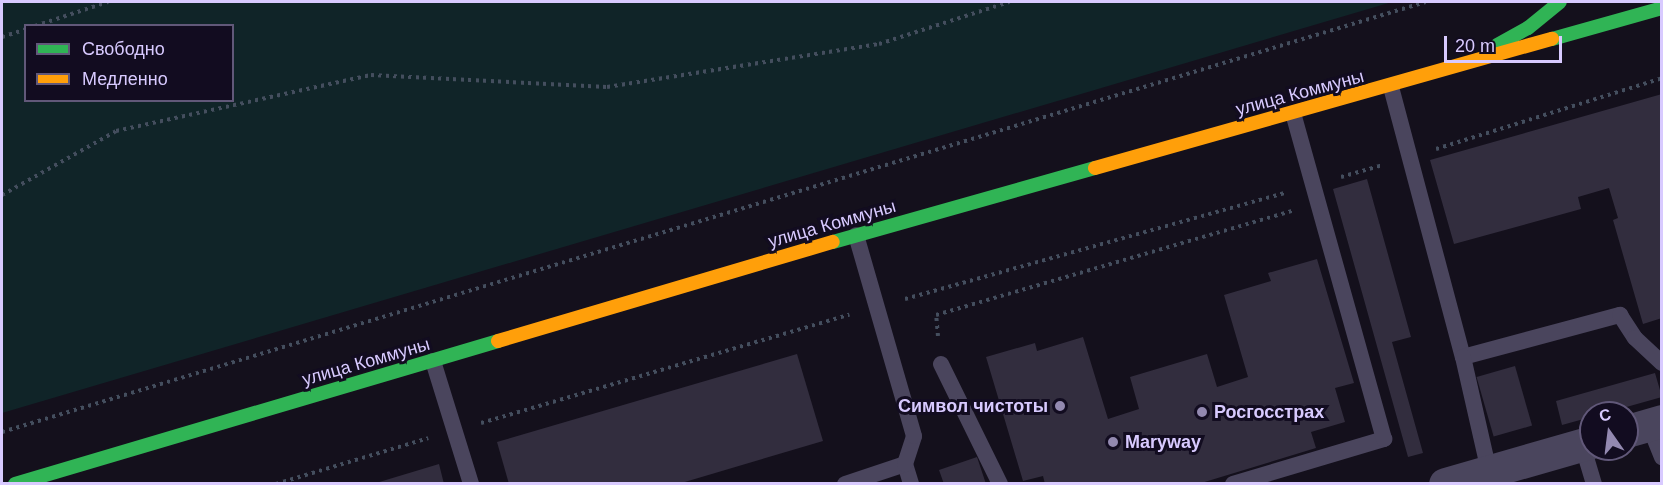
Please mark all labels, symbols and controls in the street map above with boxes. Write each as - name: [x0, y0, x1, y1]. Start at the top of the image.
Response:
- legend: [24, 24, 234, 102]
- scale bar: [1447, 24, 1566, 62]
- text: 20 m: [1455, 36, 1495, 56]
- text: Свободно: [82, 39, 165, 59]
- street label: улица Коммуны: [1234, 66, 1366, 120]
- text: Медленно: [82, 69, 168, 89]
- street label: улица Коммуны: [766, 195, 898, 253]
- street label: улица Коммуны: [300, 333, 432, 391]
- place label: Символ чистоты: [898, 395, 1048, 417]
- marker: Символ чистоты: [1053, 399, 1067, 413]
- place label: Росгосстрах: [1214, 401, 1324, 423]
- north arrow: [1579, 401, 1639, 461]
- marker: Росгосстрах: [1195, 405, 1209, 419]
- text: С: [1597, 405, 1613, 425]
- place label: Maryway: [1125, 431, 1201, 453]
- marker: Maryway: [1106, 435, 1120, 449]

